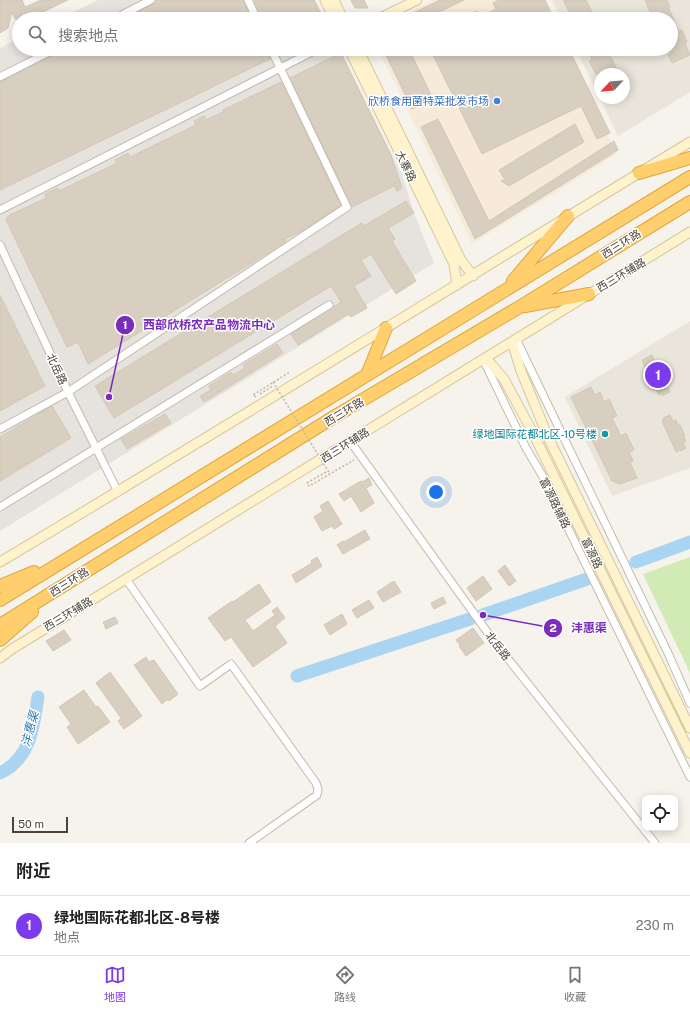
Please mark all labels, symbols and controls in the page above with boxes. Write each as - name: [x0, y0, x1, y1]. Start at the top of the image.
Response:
- search box: [12, 12, 678, 56]
- icon: search: [26, 23, 48, 45]
- text: 搜索地点: [58, 27, 118, 44]
- north arrow: [594, 68, 630, 104]
- place label: 欣桥食用菌特菜批发市场: [368, 95, 489, 107]
- marker: 欣桥食用菌特菜批发市场: [492, 96, 502, 106]
- street label: 大寨路: [393, 149, 419, 183]
- street label: 西三环路: [599, 227, 643, 261]
- street label: 西三环辅路: [594, 256, 648, 294]
- callout: 西部欣桥农产品物流中心: [115, 313, 283, 337]
- text: 1: [122, 318, 128, 332]
- text: 西部欣桥农产品物流中心: [143, 318, 275, 332]
- street label: 北岳路: [45, 352, 69, 386]
- pin: 1: [645, 360, 671, 390]
- street label: 西三环路: [322, 396, 366, 428]
- street label: 西三环辅路: [318, 425, 372, 465]
- place label: 绿地国际花都北区-10号楼: [472, 428, 597, 440]
- marker: 绿地国际花都北区-10号楼: [600, 429, 610, 439]
- street label: 富源路辅路: [538, 476, 572, 530]
- your location: [426, 482, 446, 502]
- street label: 富源路: [579, 536, 605, 570]
- street label: 西三环路: [47, 565, 91, 599]
- street label: 西三环辅路: [41, 595, 95, 633]
- callout: 沣惠渠: [543, 616, 615, 640]
- text: 2: [549, 621, 557, 635]
- text: 沣惠渠: [571, 621, 607, 635]
- street label: 北岳路: [483, 629, 513, 663]
- water label: 沣惠渠: [19, 708, 42, 748]
- map controls: [642, 795, 678, 831]
- button: locate: [642, 795, 678, 831]
- scale bar: [12, 815, 68, 834]
- text: 50 m: [18, 818, 44, 830]
- text: 附近: [16, 861, 50, 881]
- text: 绿地国际花都北区-8号楼: [54, 909, 220, 926]
- text: 1: [26, 918, 32, 933]
- text: 230 m: [636, 918, 674, 933]
- text: 地点: [54, 930, 80, 945]
- tab: 地图: [104, 964, 126, 1004]
- tab: 路线: [334, 964, 356, 1004]
- tab: 收藏: [564, 964, 586, 1004]

